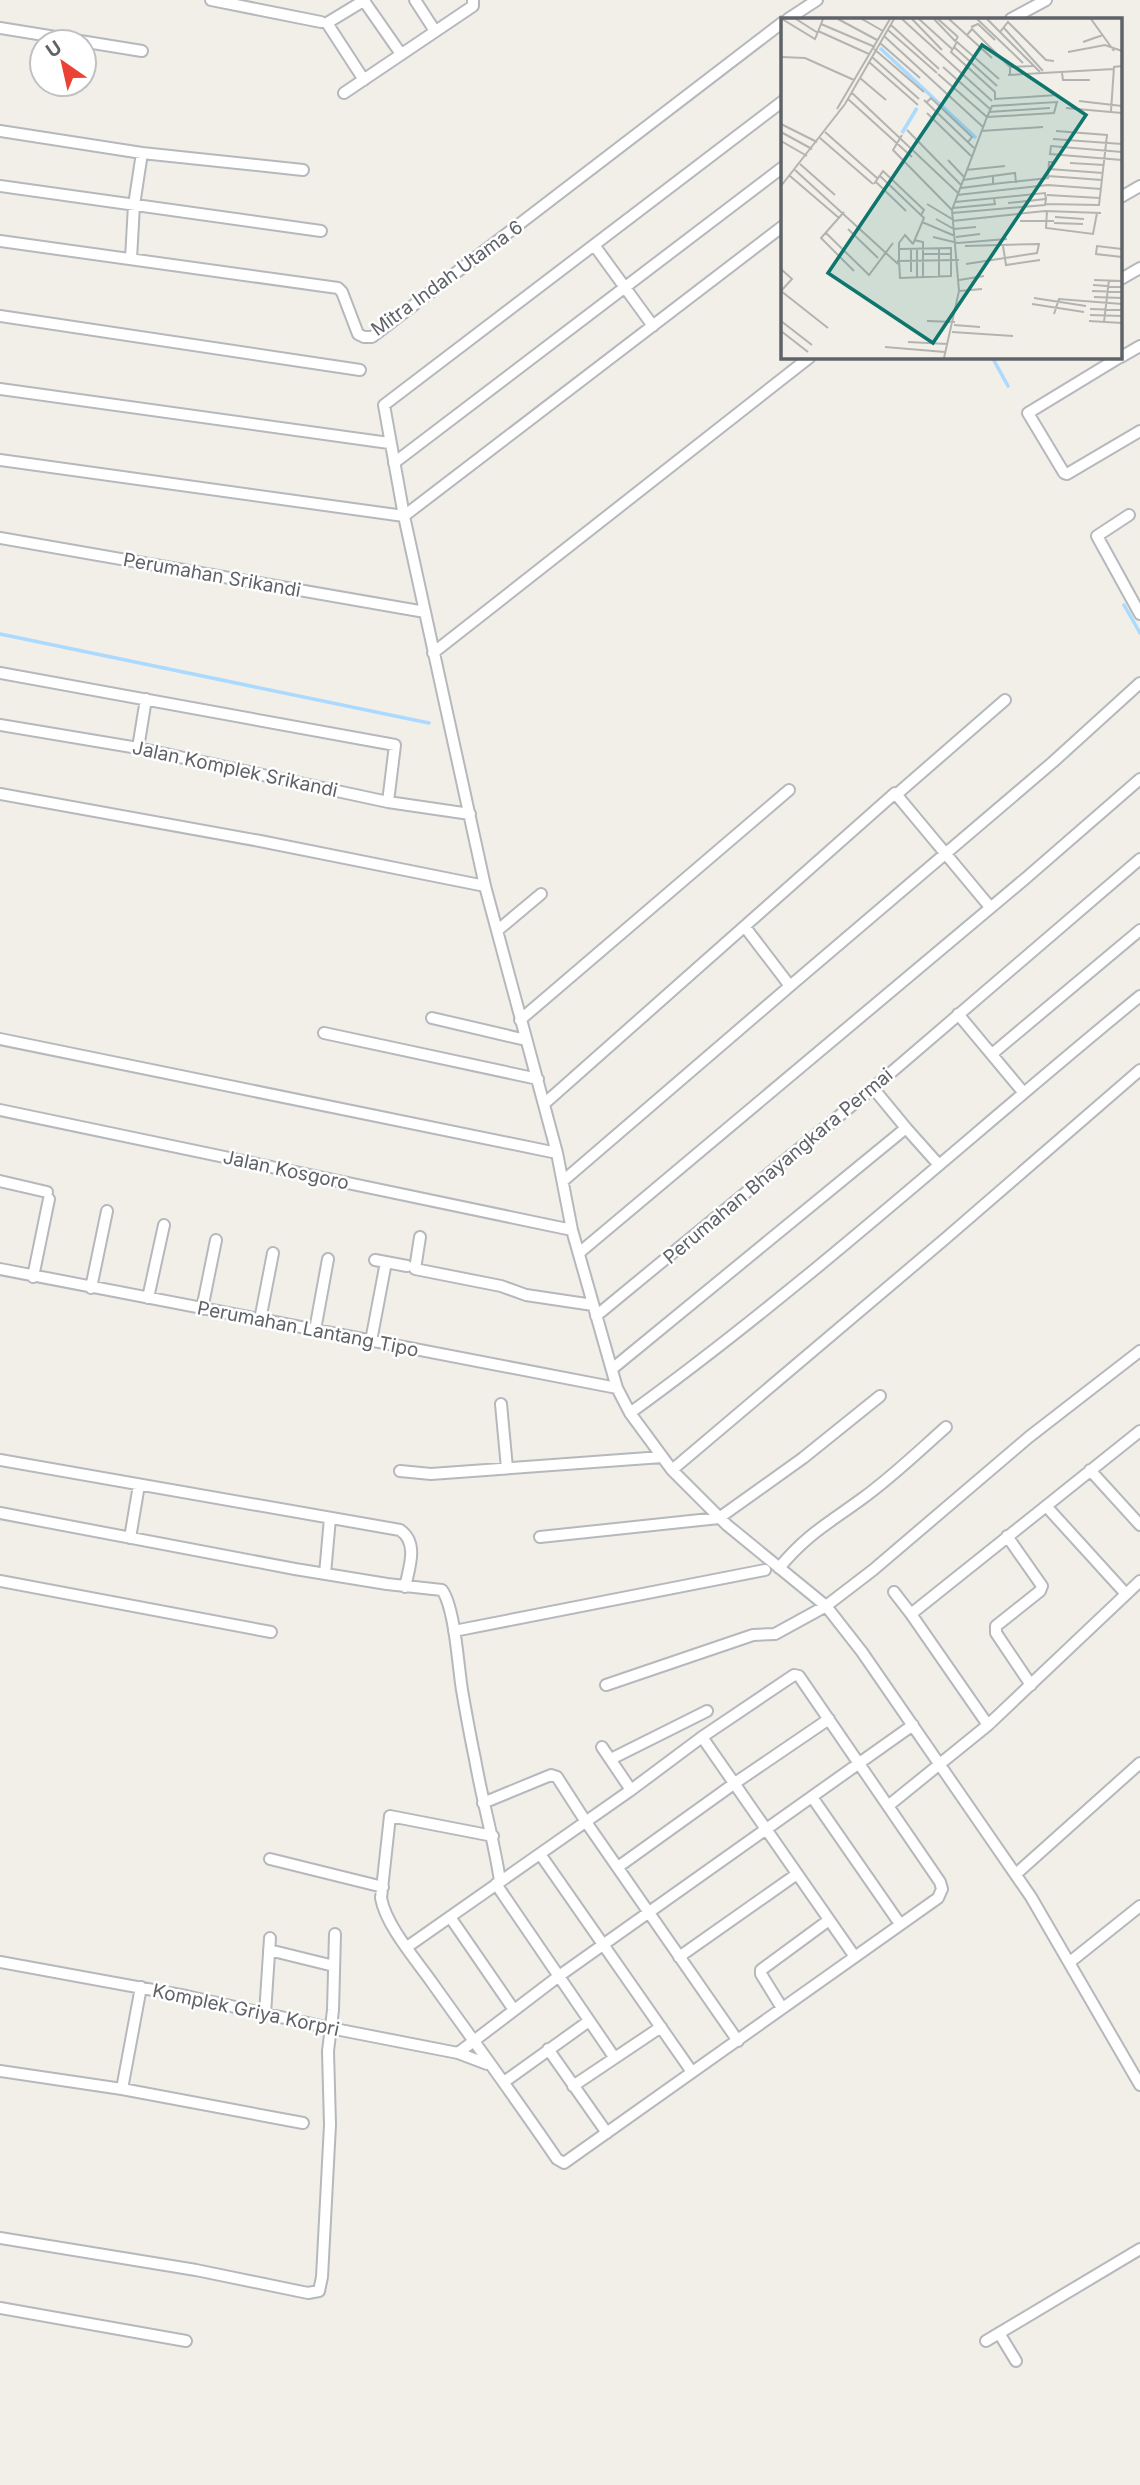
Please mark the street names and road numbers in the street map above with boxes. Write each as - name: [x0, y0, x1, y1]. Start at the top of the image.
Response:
- street label: Mitra Indah Utama 6: [367, 215, 527, 341]
- street label: Perumahan Srikandi: [121, 548, 303, 602]
- street label: Jalan Komplek Srikandi: [130, 736, 340, 802]
- street label: Perumahan Bhayangkara Permai: [659, 1063, 897, 1269]
- street label: Jalan Kosgoro: [221, 1145, 351, 1195]
- street label: Perumahan Lantang Tipo: [195, 1296, 421, 1362]
- street label: Komplek Griya Korpri: [150, 1979, 342, 2041]

